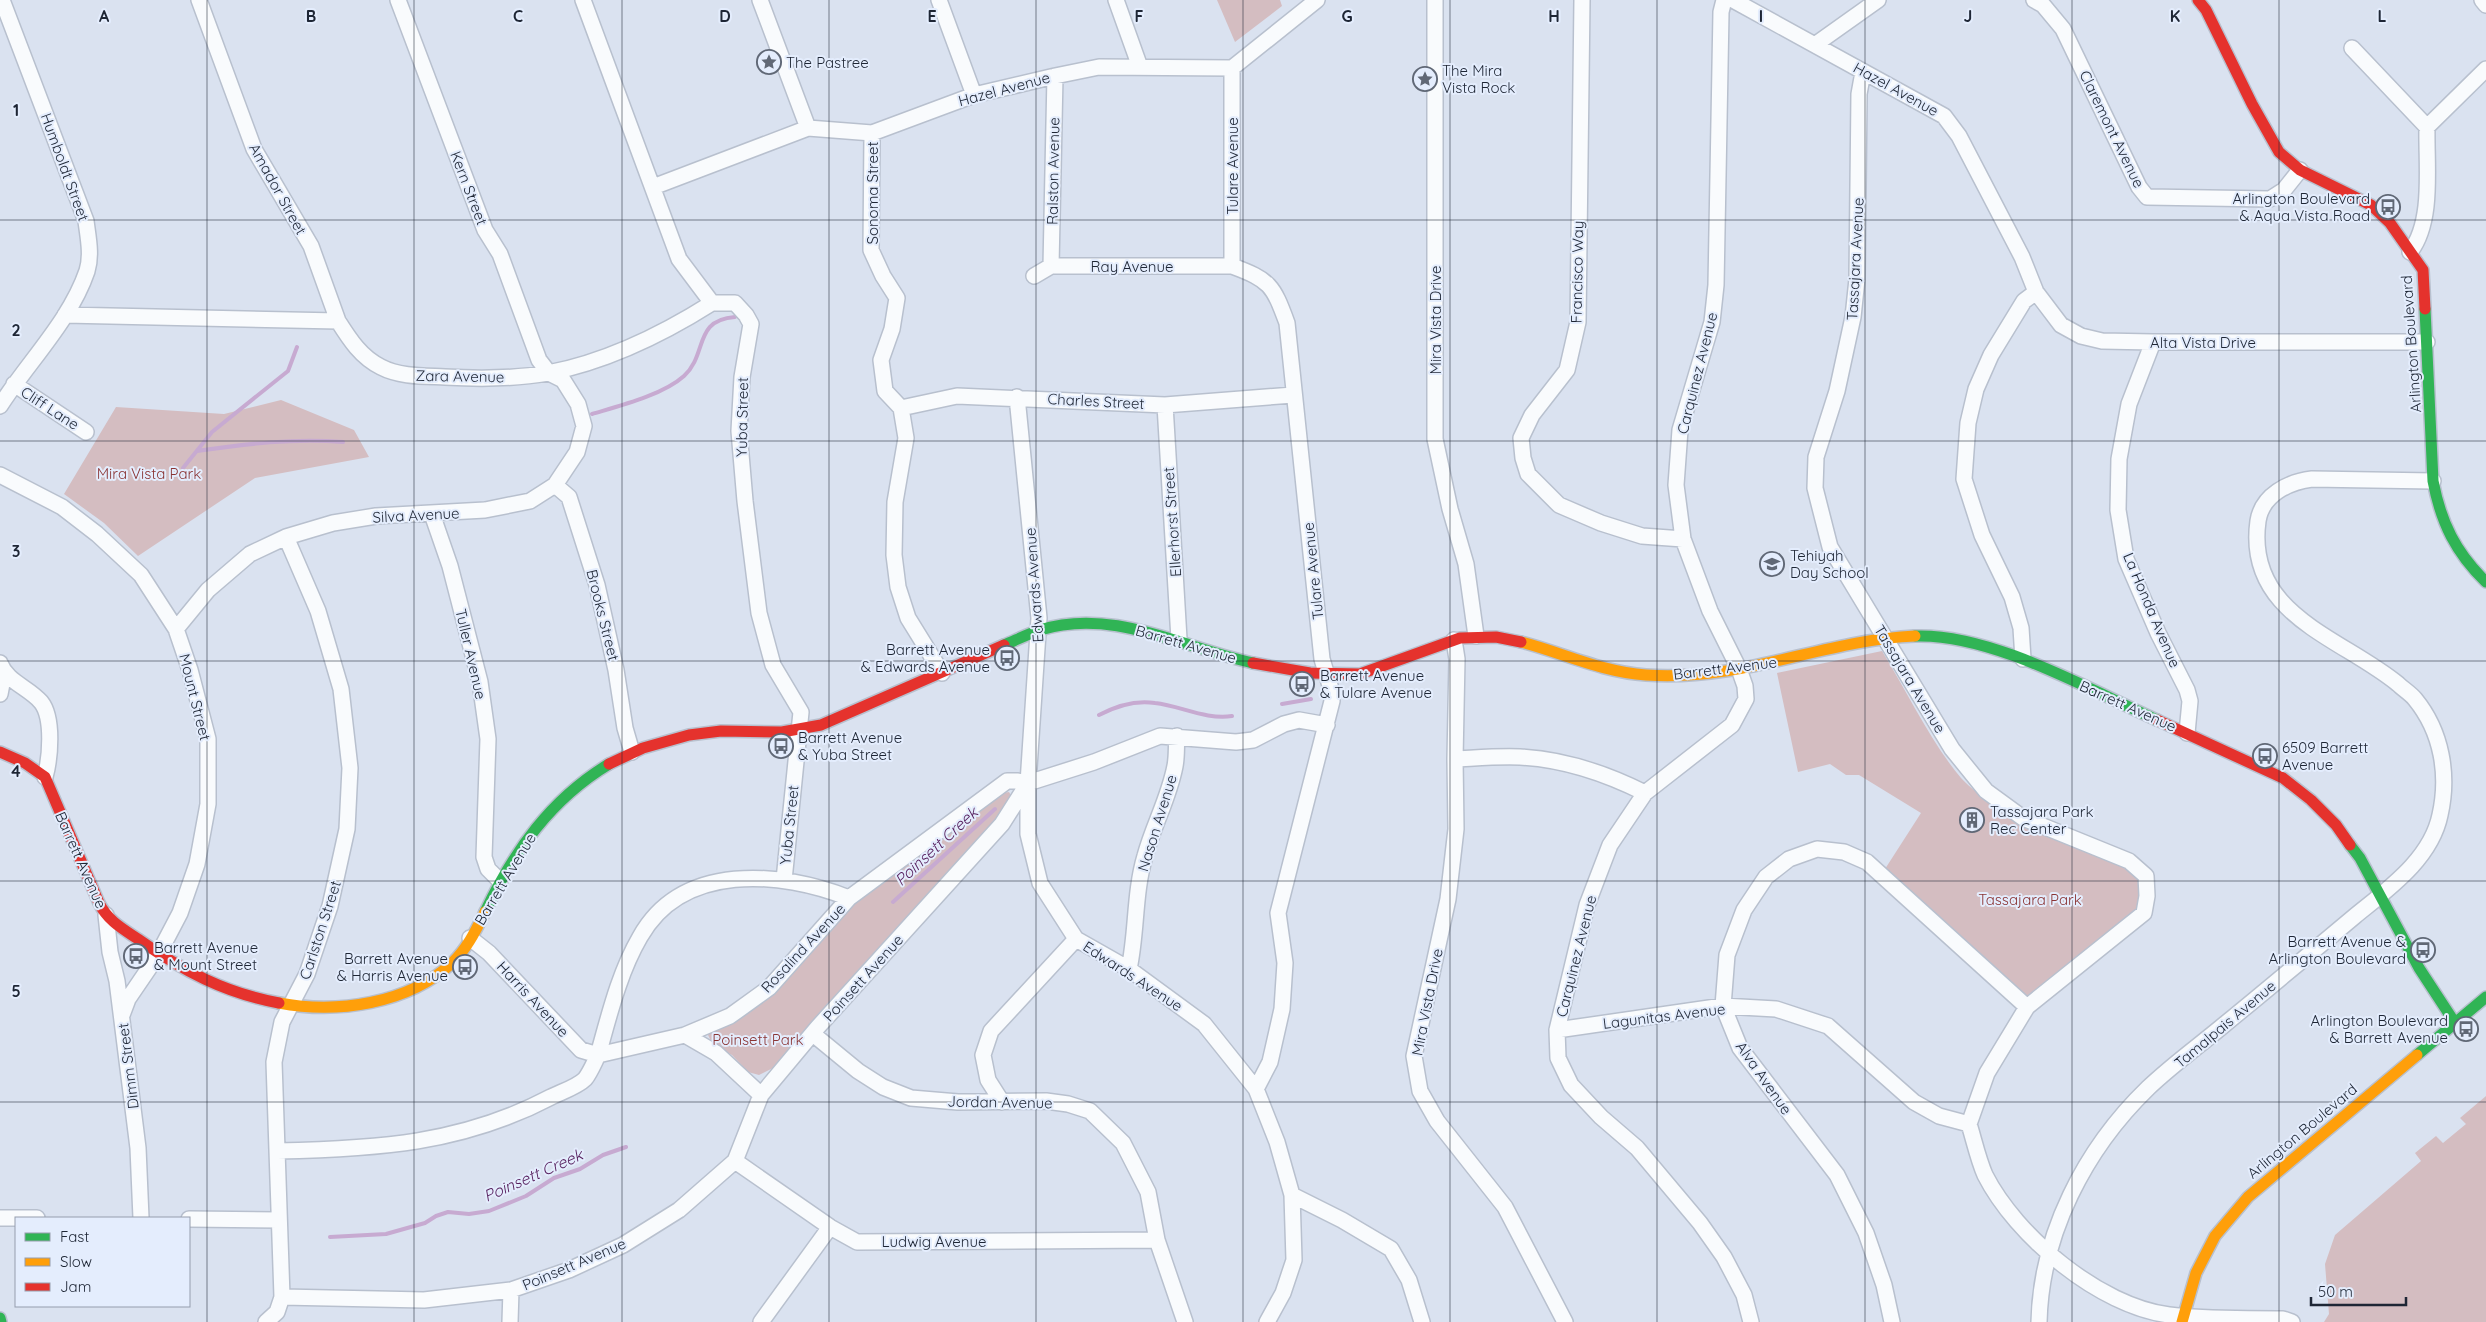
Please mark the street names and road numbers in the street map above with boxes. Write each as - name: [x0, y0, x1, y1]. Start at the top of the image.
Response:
- street label: Hazel Avenue: [1850, 58, 1942, 120]
- street label: Claremont Avenue: [2075, 67, 2149, 191]
- street label: Hazel Avenue: [956, 68, 1052, 110]
- street label: Humboldt Street: [37, 110, 93, 224]
- street label: Ralston Avenue: [1043, 117, 1063, 225]
- street label: Tulare Avenue: [1223, 117, 1242, 215]
- street label: Amador Street: [245, 140, 311, 238]
- street label: Sonoma Street: [863, 141, 882, 245]
- street label: Kern Street: [446, 148, 492, 228]
- street label: Tassajara Avenue: [1842, 197, 1868, 321]
- street label: Francisco Way: [1567, 221, 1587, 323]
- street label: Ray Avenue: [1090, 257, 1174, 276]
- street label: Mira Vista Drive: [1426, 266, 1445, 375]
- street label: Arlington Boulevard: [2397, 275, 2425, 413]
- street label: Carquinez Avenue: [1673, 310, 1721, 436]
- street label: Alta Vista Drive: [2150, 333, 2256, 352]
- street label: Zara Avenue: [415, 366, 505, 386]
- street label: Yuba Street: [732, 377, 752, 457]
- street label: Cliff Lane: [17, 382, 83, 434]
- street label: Charles Street: [1047, 389, 1145, 413]
- street label: Ellerhorst Street: [1159, 466, 1185, 578]
- street label: Silva Avenue: [372, 503, 460, 527]
- street label: Tulare Avenue: [1298, 521, 1328, 621]
- street label: Edwards Avenue: [1021, 527, 1047, 643]
- street label: La Honda Avenue: [2119, 550, 2185, 670]
- street label: Brooks Street: [582, 567, 624, 663]
- street label: Tuller Avenue: [451, 607, 491, 701]
- street label: Barrett Avenue: [1133, 621, 1239, 667]
- street label: Tassajara Avenue: [1870, 621, 1950, 737]
- street label: Mount Street: [175, 652, 215, 742]
- street label: Barrett Avenue: [1672, 652, 1778, 684]
- street label: Barrett Avenue: [2077, 676, 2179, 736]
- street label: Nason Avenue: [1133, 772, 1181, 874]
- street label: Yuba Street: [775, 784, 803, 866]
- street label: Barrett Avenue: [51, 809, 111, 911]
- street label: Barrett Avenue: [470, 829, 540, 929]
- street label: Carlston Street: [295, 878, 345, 982]
- street label: Carquinez Avenue: [1552, 893, 1600, 1019]
- street label: Rosalind Avenue: [757, 899, 849, 997]
- street label: Poinsett Avenue: [819, 930, 907, 1026]
- street label: Edwards Avenue: [1080, 937, 1186, 1015]
- street label: Mira Vista Drive: [1407, 947, 1447, 1057]
- street label: Harris Avenue: [493, 957, 573, 1041]
- street label: Tamalpais Avenue: [2170, 976, 2280, 1072]
- street label: Lagunitas Avenue: [1602, 999, 1726, 1033]
- street label: Dimm Street: [113, 1022, 143, 1110]
- street label: Alva Avenue: [1732, 1038, 1796, 1118]
- street label: Arlington Boulevard: [2243, 1080, 2361, 1182]
- street label: Jordan Avenue: [947, 1092, 1053, 1112]
- street label: Ludwig Avenue: [882, 1232, 986, 1251]
- street label: Poinsett Avenue: [519, 1234, 629, 1294]

